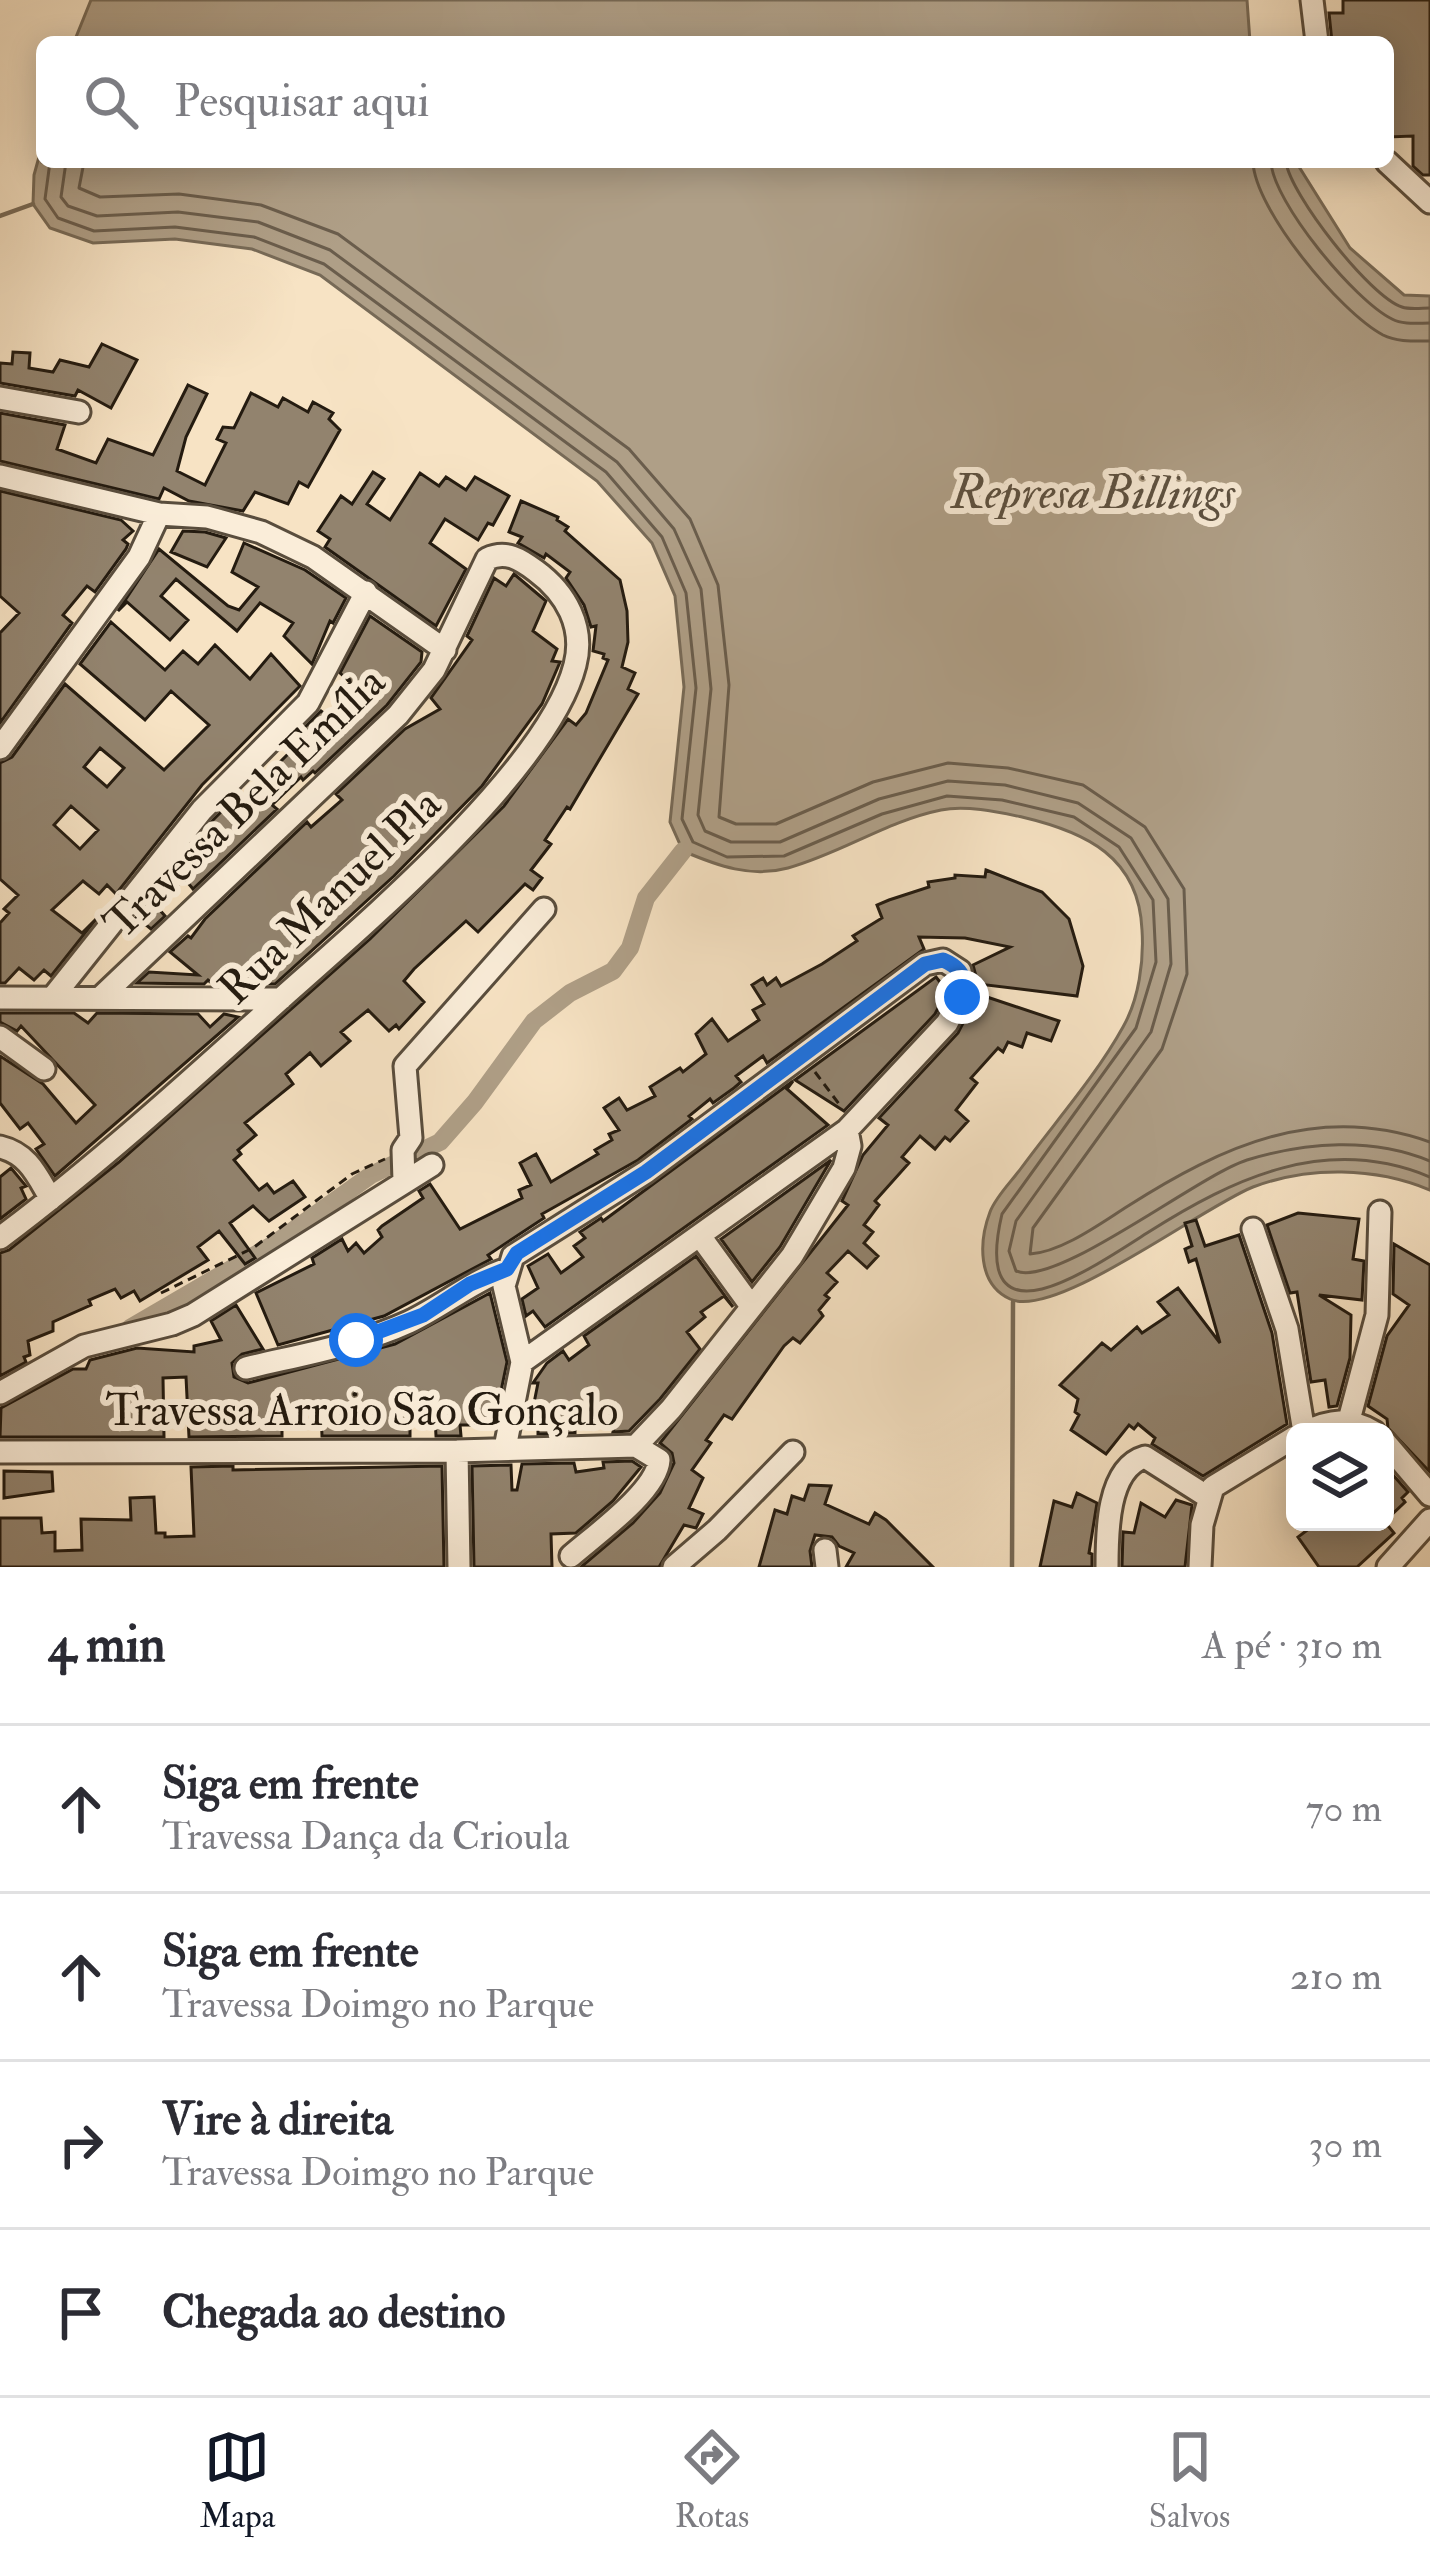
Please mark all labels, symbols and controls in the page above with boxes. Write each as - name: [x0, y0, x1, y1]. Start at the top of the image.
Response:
- search box: [36, 36, 1394, 168]
- icon: search: [78, 69, 144, 135]
- text: Pesquisar aqui: [174, 74, 430, 130]
- water label: Represa Billings: [949, 463, 1236, 523]
- street label: Travessa Bela Emília: [93, 654, 397, 951]
- street label: Rua Manuel Pla: [207, 777, 453, 1017]
- route end: [935, 970, 989, 1024]
- route start: [329, 1313, 383, 1367]
- street label: Travessa Arroio São Gonçalo: [106, 1383, 618, 1439]
- map controls: [1286, 1423, 1394, 1531]
- button: layers: [1286, 1423, 1394, 1531]
- text: 4 min: [48, 1613, 166, 1677]
- text: A pé · 310 m: [1202, 1621, 1382, 1670]
- text: Siga em frente: [162, 1756, 419, 1812]
- icon: ahead: [48, 1776, 114, 1842]
- text: 70 m: [1306, 1784, 1382, 1833]
- text: Travessa Dança da Crioula: [162, 1812, 570, 1861]
- text: Siga em frente: [162, 1924, 419, 1980]
- icon: ahead: [48, 1944, 114, 2010]
- text: 210 m: [1290, 1952, 1382, 2001]
- text: Travessa Doimgo no Parque: [162, 1980, 594, 2029]
- text: Vire à direita: [162, 2092, 393, 2148]
- icon: right: [48, 2112, 114, 2178]
- text: 30 m: [1309, 2120, 1382, 2169]
- text: Travessa Doimgo no Parque: [162, 2148, 594, 2197]
- icon: arrive: [48, 2280, 114, 2346]
- text: Chegada ao destino: [162, 2285, 505, 2341]
- tab: Mapa: [200, 2424, 275, 2537]
- tab: Rotas: [675, 2424, 749, 2537]
- tab: Salvos: [1149, 2424, 1230, 2537]

